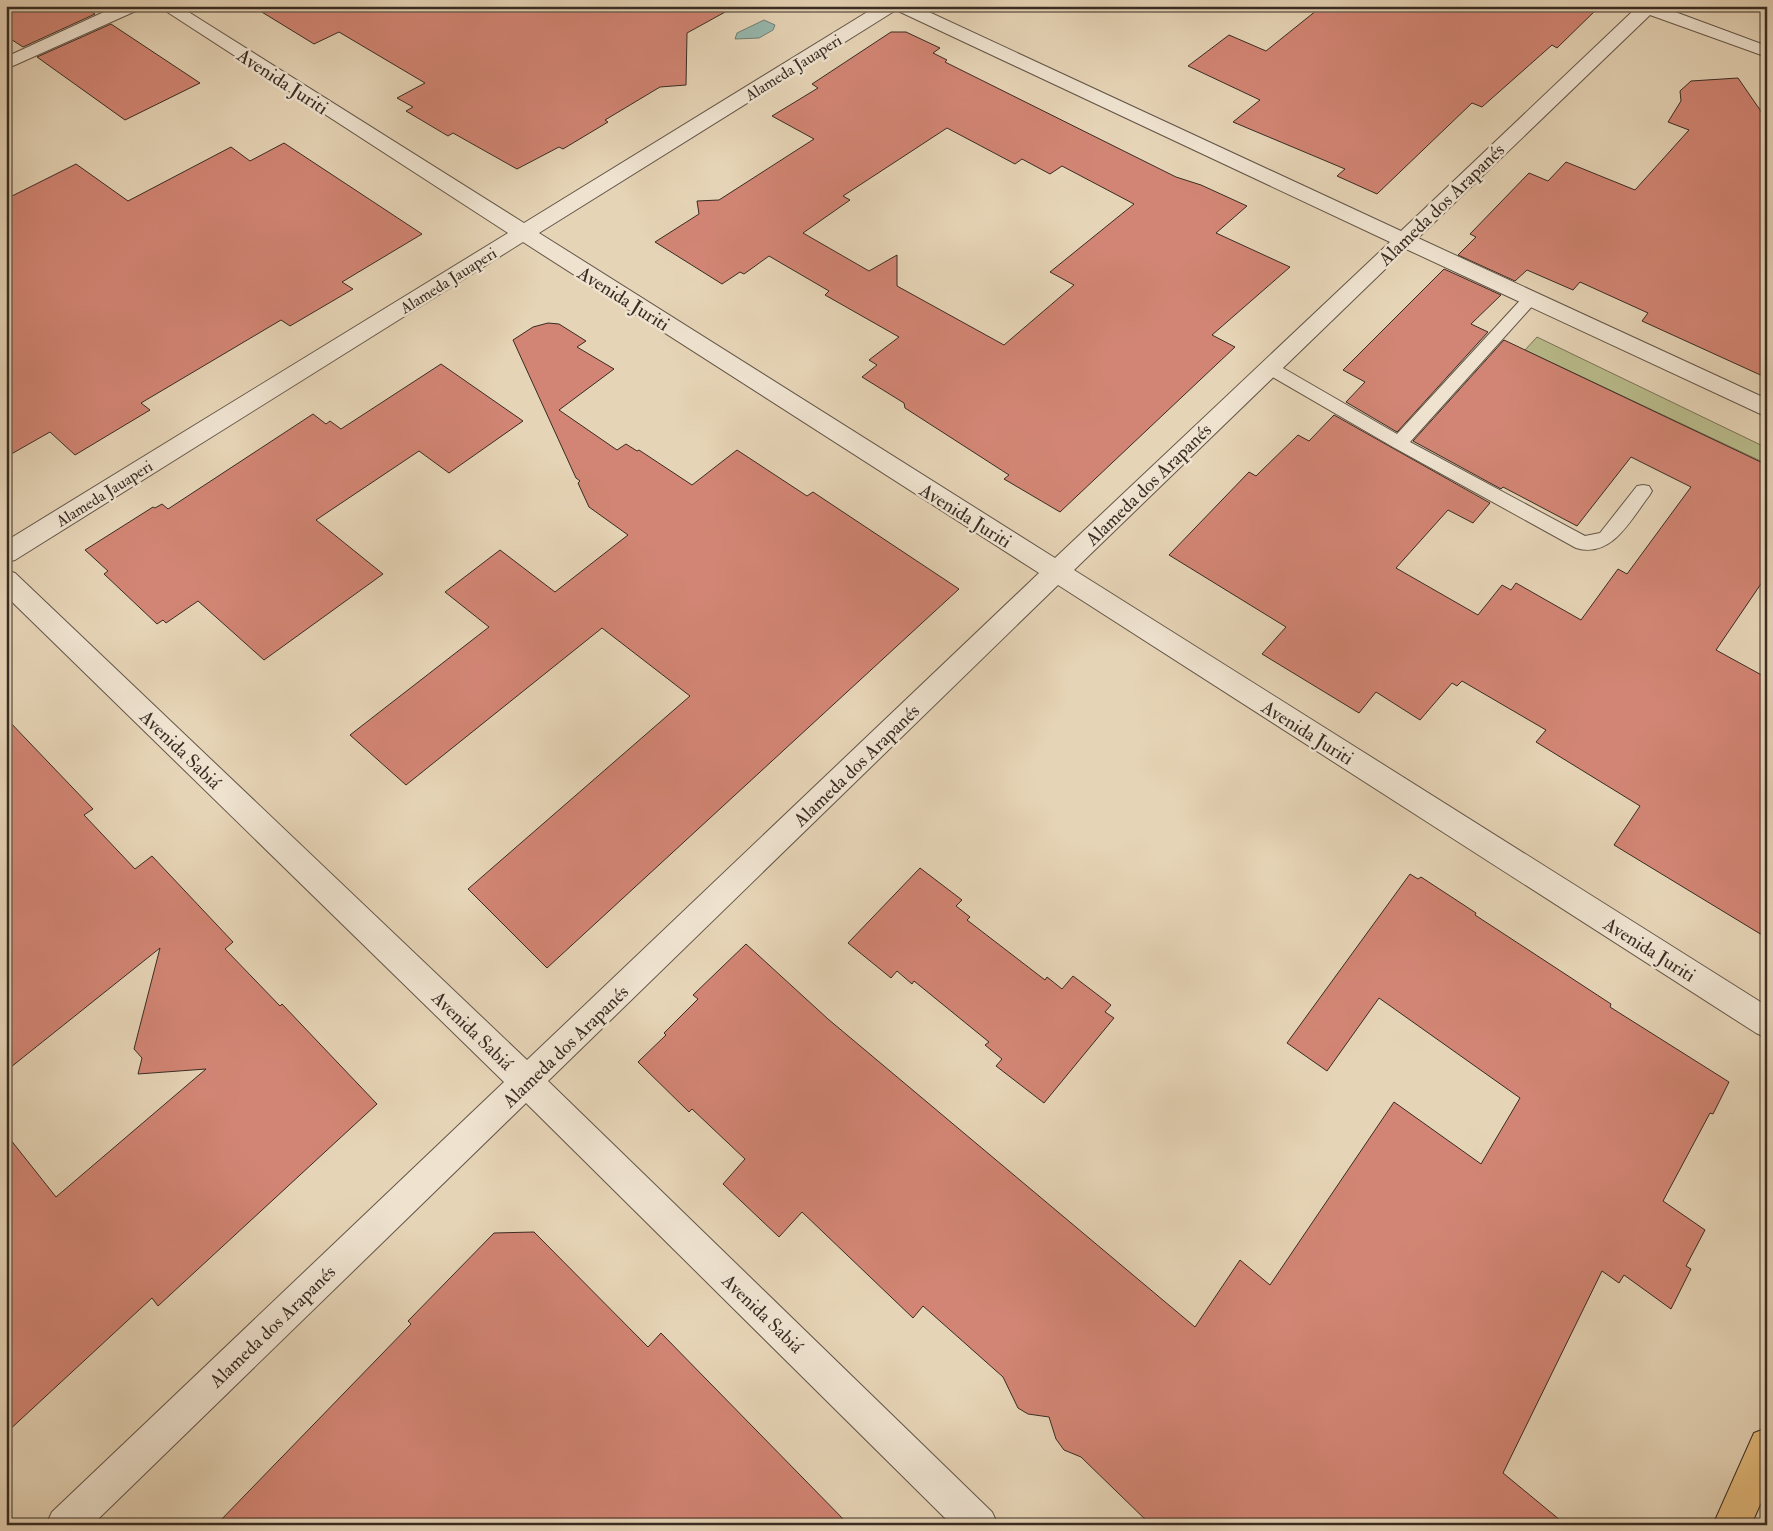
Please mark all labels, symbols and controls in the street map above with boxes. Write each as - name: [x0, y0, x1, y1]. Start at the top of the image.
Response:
- street label: Alameda Jauaperi: [741, 30, 846, 107]
- street label: Avenida Juriti: [232, 43, 333, 120]
- street label: Alameda dos Arapanés: [1373, 138, 1510, 272]
- street label: Alameda Jauaperi: [396, 243, 501, 320]
- street label: Avenida Juriti: [572, 261, 674, 337]
- street label: Alameda dos Arapanés: [1080, 418, 1217, 552]
- street label: Alameda Jauaperi: [52, 456, 157, 533]
- street label: Avenida Juriti: [914, 478, 1016, 554]
- street label: Avenida Juriti: [1256, 695, 1358, 771]
- street label: Alameda dos Arapanés: [788, 699, 925, 833]
- street label: Avenida Sabiá: [134, 704, 226, 795]
- street label: Avenida Juriti: [1598, 912, 1700, 988]
- street label: Alameda dos Arapanés: [497, 980, 634, 1114]
- street label: Avenida Sabiá: [426, 985, 518, 1076]
- street label: Alameda dos Arapanés: [204, 1260, 341, 1394]
- street label: Avenida Sabiá: [716, 1268, 808, 1359]

